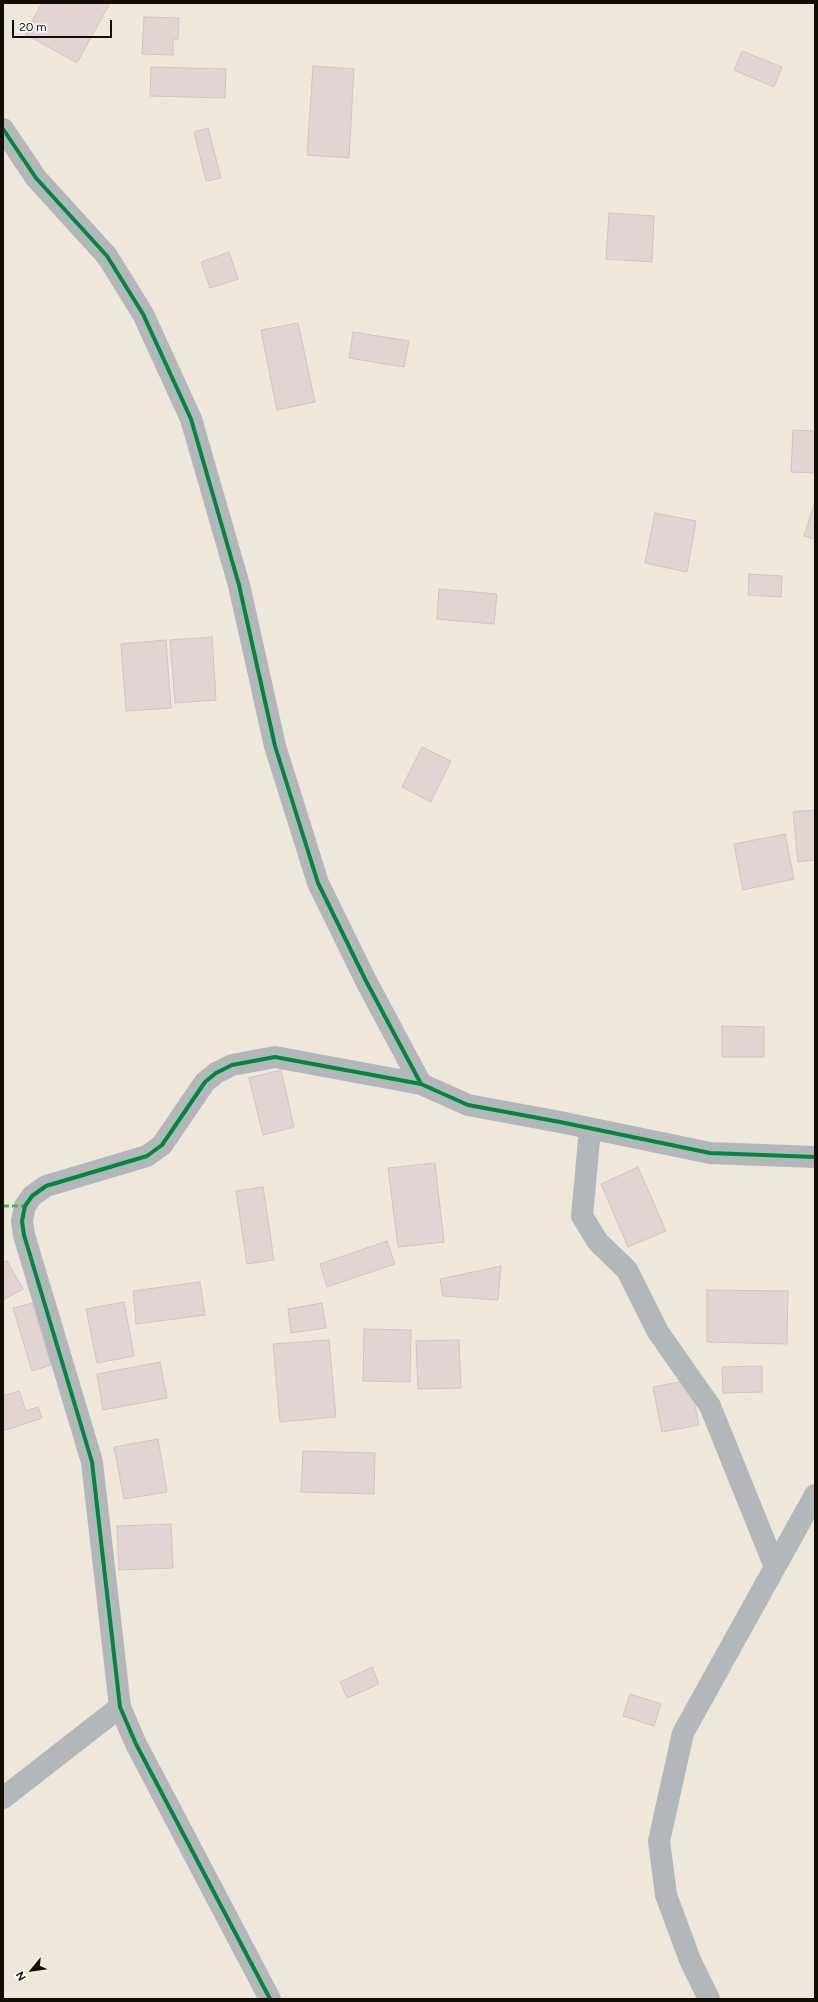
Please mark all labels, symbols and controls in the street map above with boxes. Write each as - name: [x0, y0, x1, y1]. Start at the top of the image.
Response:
- scale bar: [14, 12, 114, 38]
- text: 20 m: [19, 20, 47, 34]
- north arrow: [12, 1950, 52, 1990]
- text: N: [13, 1969, 29, 1983]

